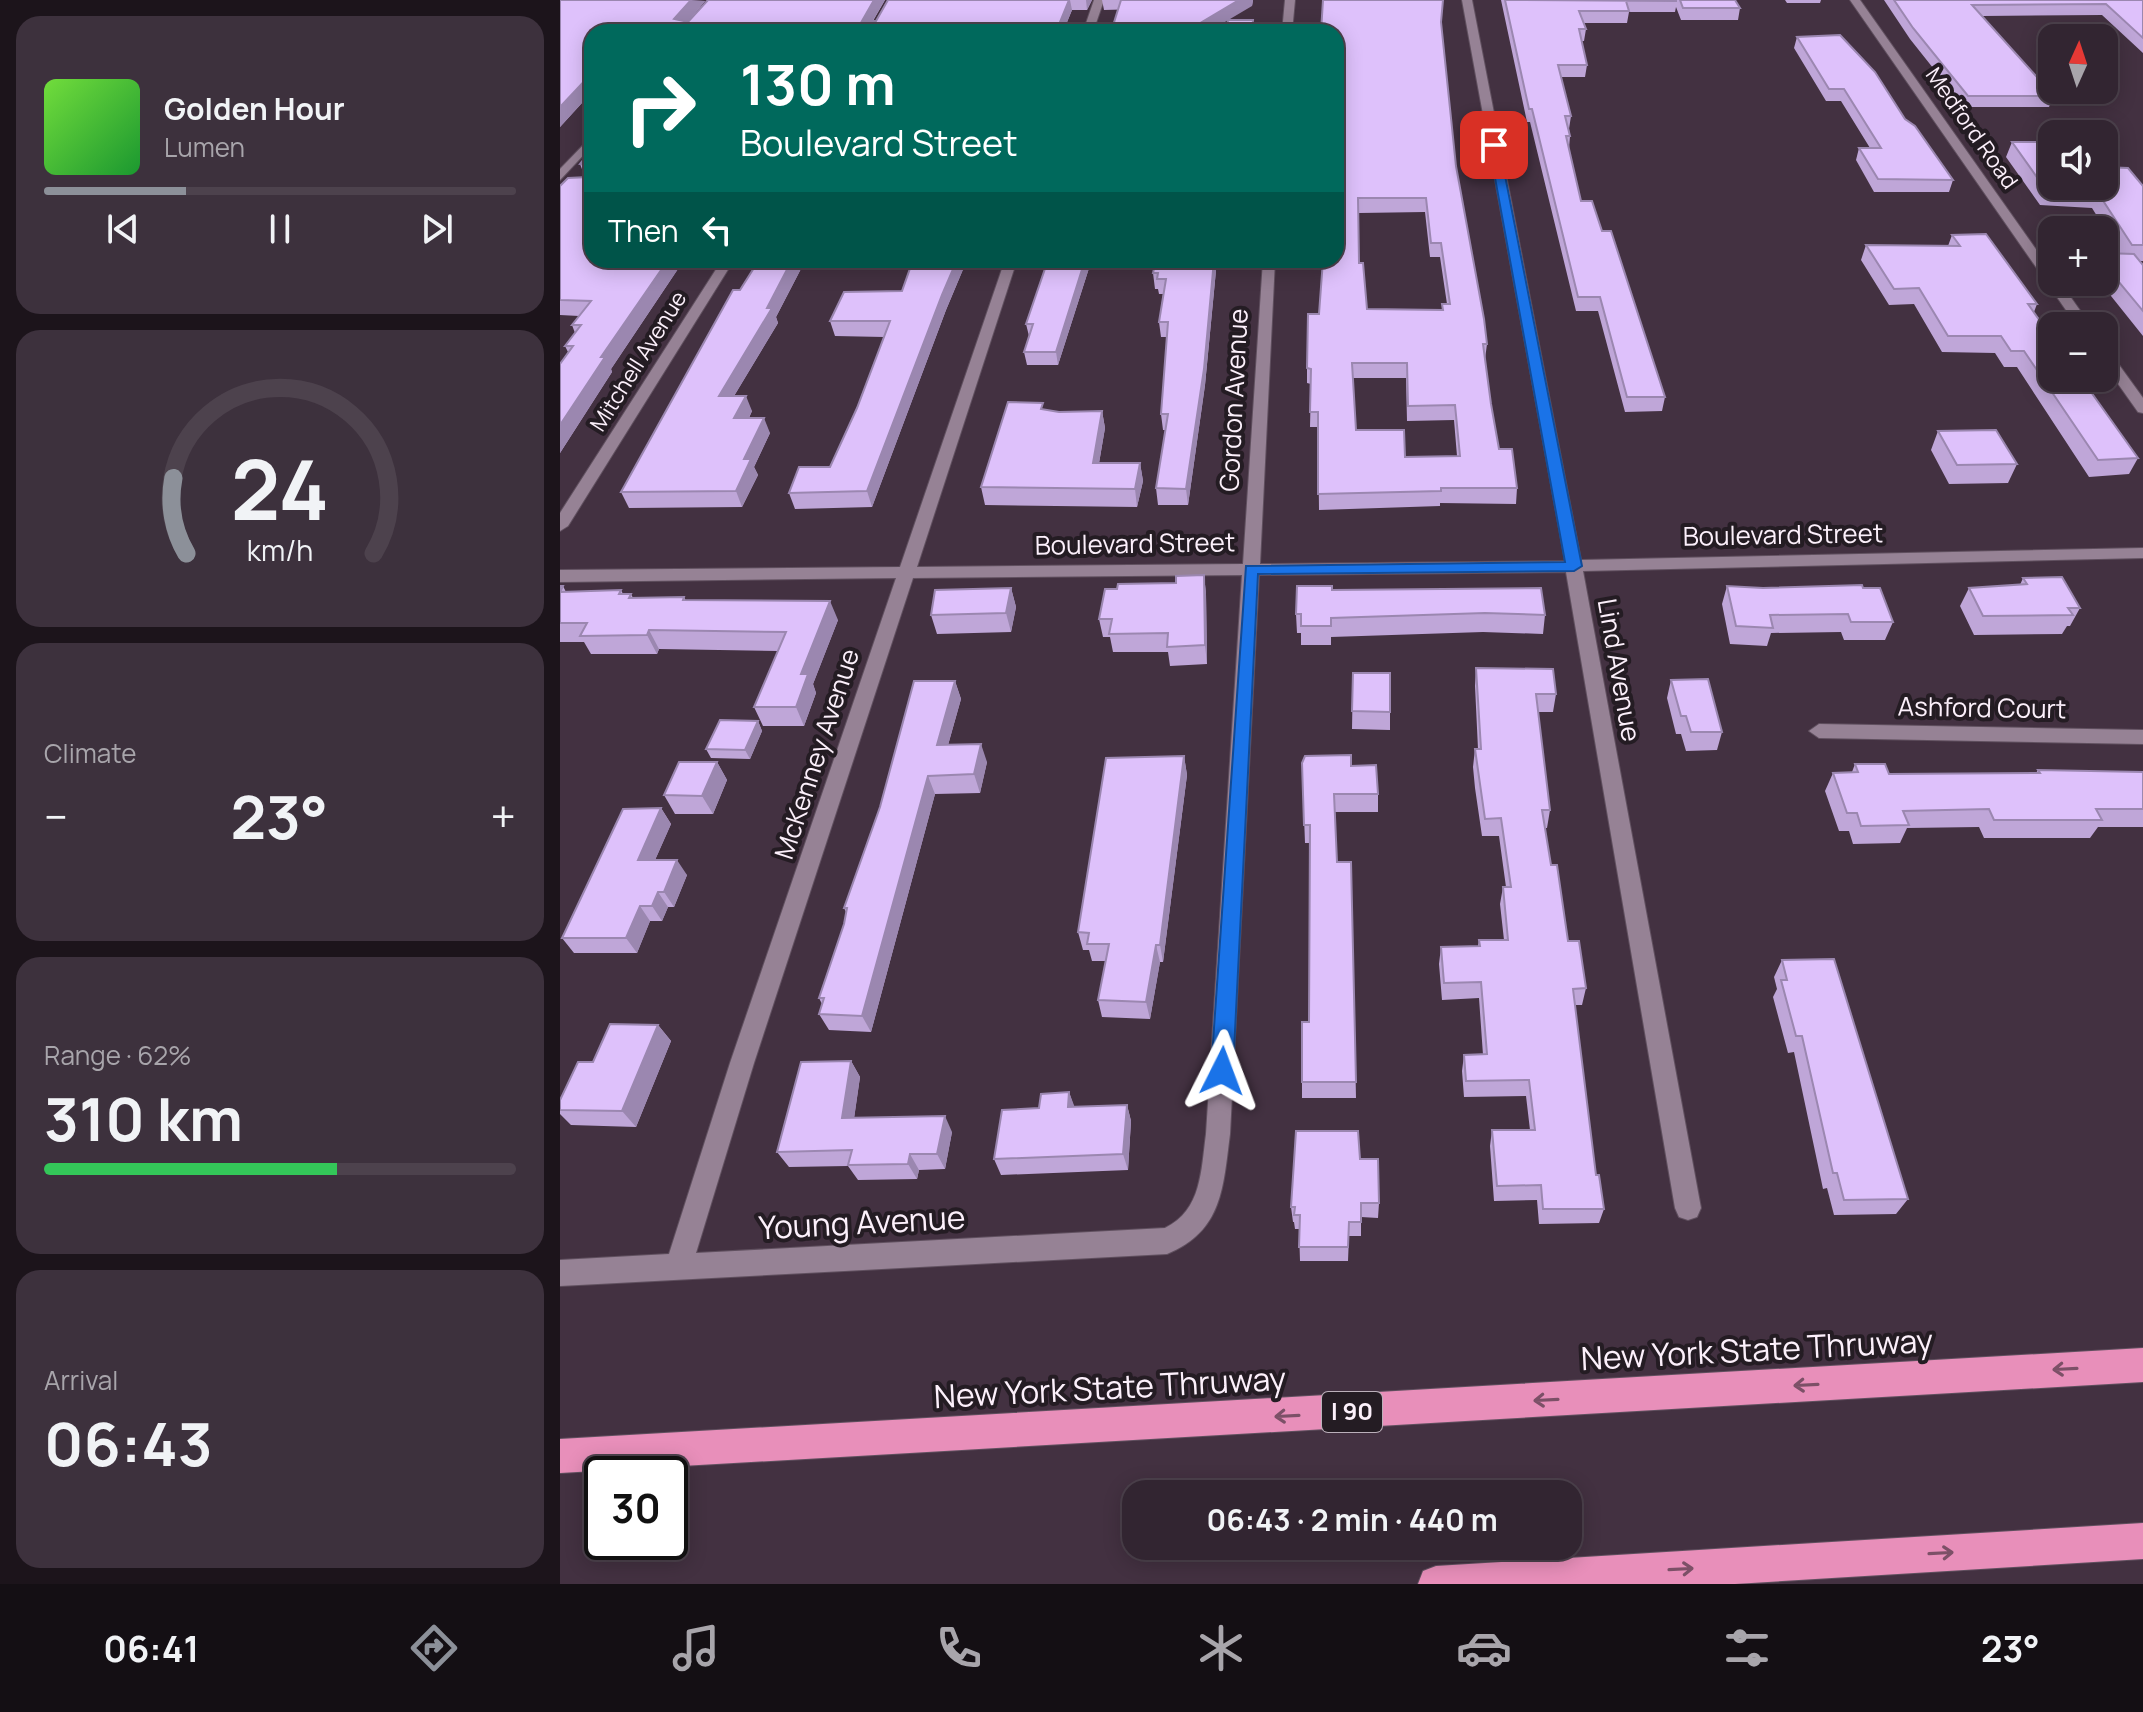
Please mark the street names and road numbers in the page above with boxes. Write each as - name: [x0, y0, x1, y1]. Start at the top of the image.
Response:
- street label: Medford Road: [1919, 61, 2025, 195]
- street label: Mitchell Avenue: [583, 285, 693, 437]
- street label: Gordon Avenue: [1210, 307, 1256, 492]
- street label: Boulevard Street: [1682, 514, 1884, 554]
- street label: Boulevard Street: [1034, 523, 1236, 563]
- street label: Lind Avenue: [1590, 596, 1650, 744]
- street label: McKenney Avenue: [765, 644, 867, 863]
- street label: Ashford Court: [1897, 688, 2067, 726]
- street label: Young Avenue: [757, 1195, 966, 1249]
- street label: New York State Thruway: [1580, 1318, 1934, 1380]
- street label: New York State Thruway: [933, 1356, 1287, 1418]
- road number: I 90: [1322, 1392, 1382, 1432]

